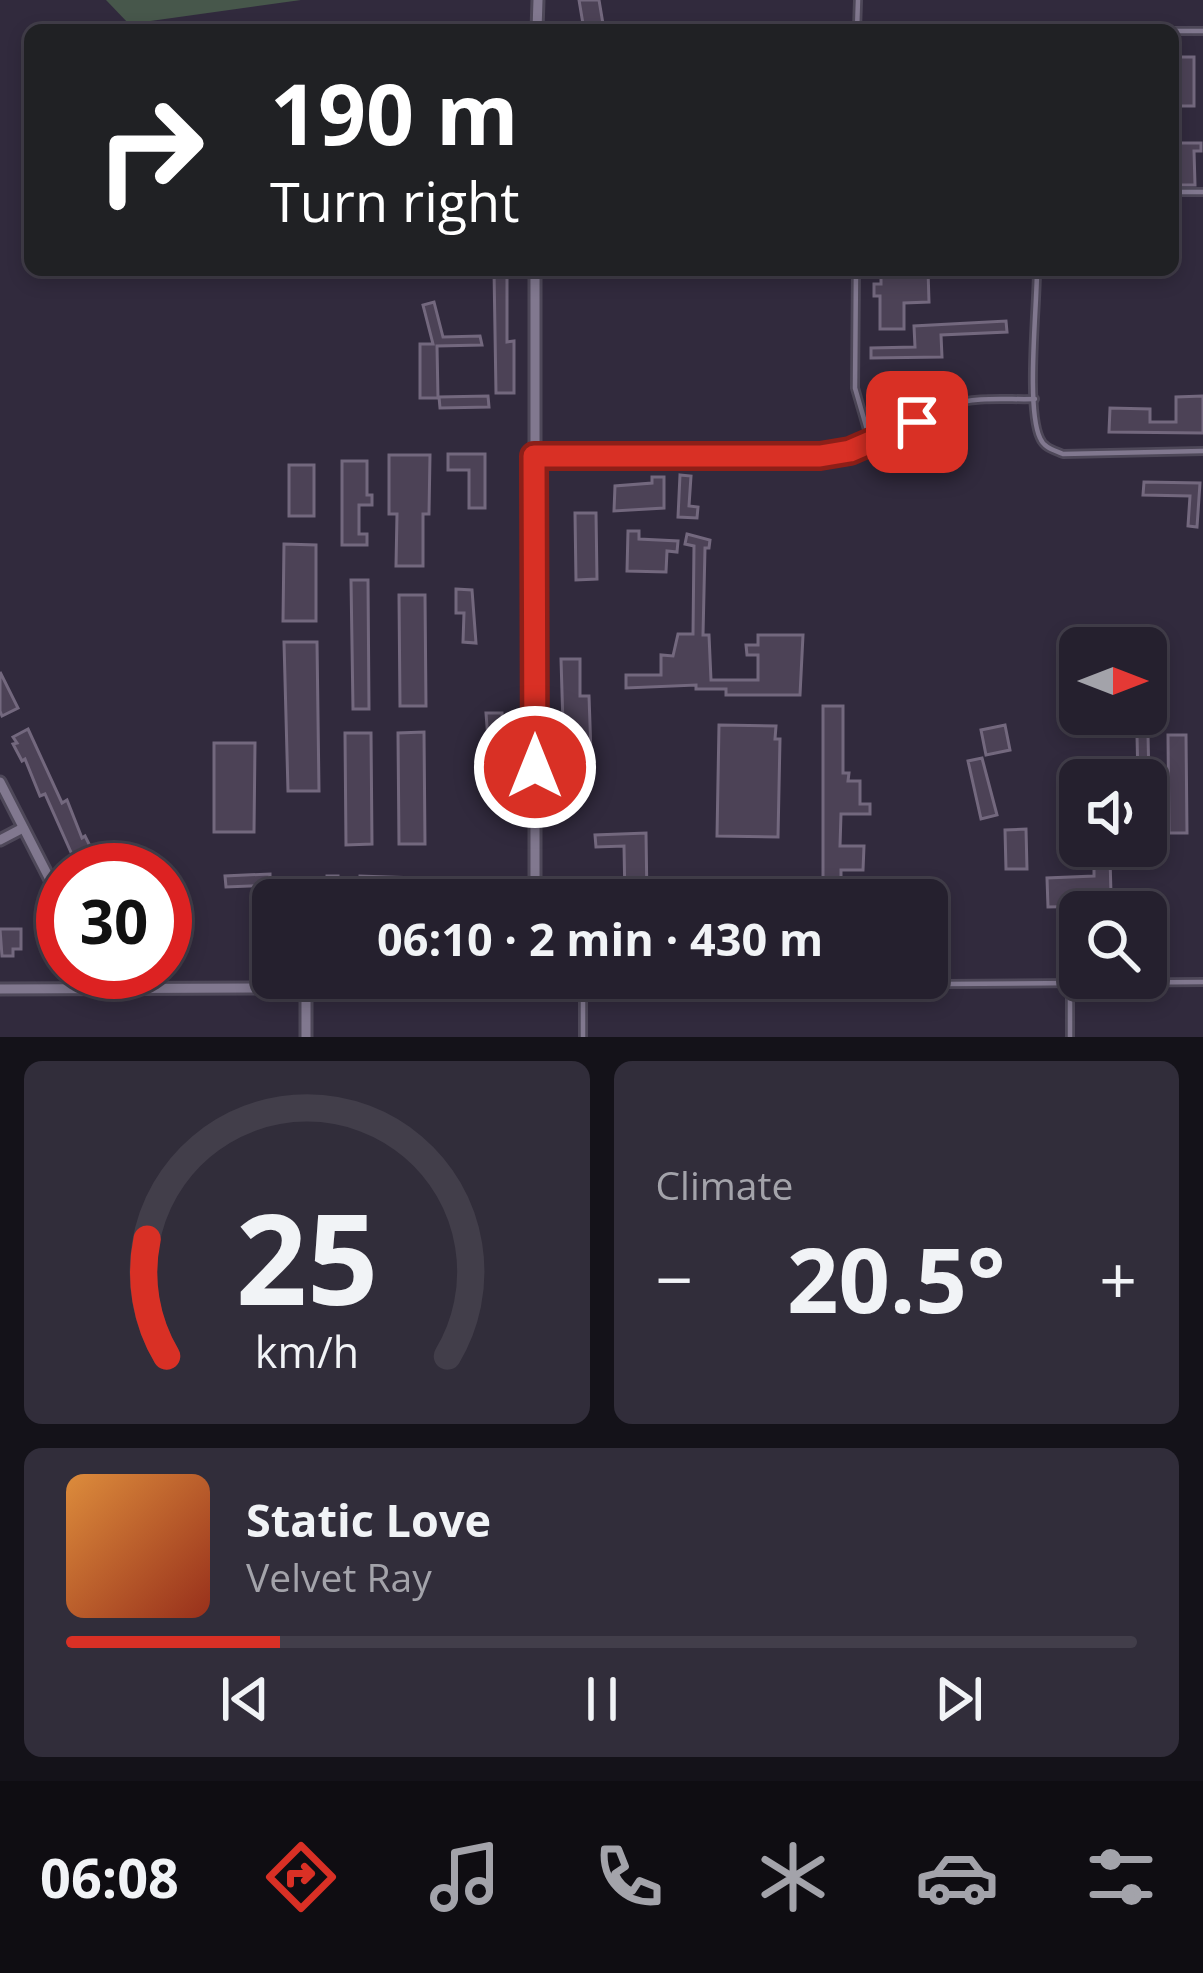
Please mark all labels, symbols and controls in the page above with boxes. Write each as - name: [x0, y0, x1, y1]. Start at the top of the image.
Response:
- text: 190 m: [270, 55, 518, 170]
- icon: right: [72, 72, 228, 228]
- text: Turn right: [270, 164, 519, 238]
- pin: [866, 371, 968, 473]
- icon: arrive: [884, 389, 950, 455]
- north arrow: [1059, 627, 1167, 735]
- map controls: [1059, 627, 1167, 999]
- position arrow: [472, 704, 598, 830]
- button: sound: [1059, 759, 1167, 867]
- speed limit sign: 30: [36, 843, 192, 999]
- button: search: [1059, 891, 1167, 999]
- text: 06:10 · 2 min · 430 m: [377, 908, 823, 969]
- text: Climate: [656, 1158, 793, 1211]
- text: 25: [235, 1172, 378, 1342]
- text: 20.5°: [787, 1217, 1006, 1339]
- text: −: [656, 1233, 693, 1323]
- text: +: [1099, 1233, 1137, 1323]
- text: km/h: [255, 1321, 359, 1380]
- text: Static Love: [246, 1489, 491, 1550]
- text: Velvet Ray: [246, 1550, 432, 1603]
- icon: previous: [212, 1666, 278, 1732]
- icon: pause: [569, 1666, 635, 1732]
- icon: next: [926, 1666, 992, 1732]
- icon: directions: [259, 1835, 343, 1919]
- icon: music: [423, 1835, 507, 1919]
- icon: phone: [587, 1835, 671, 1919]
- icon: climate: [751, 1835, 835, 1919]
- icon: car: [915, 1835, 999, 1919]
- icon: filters: [1079, 1835, 1163, 1919]
- text: 06:08: [40, 1840, 179, 1914]

